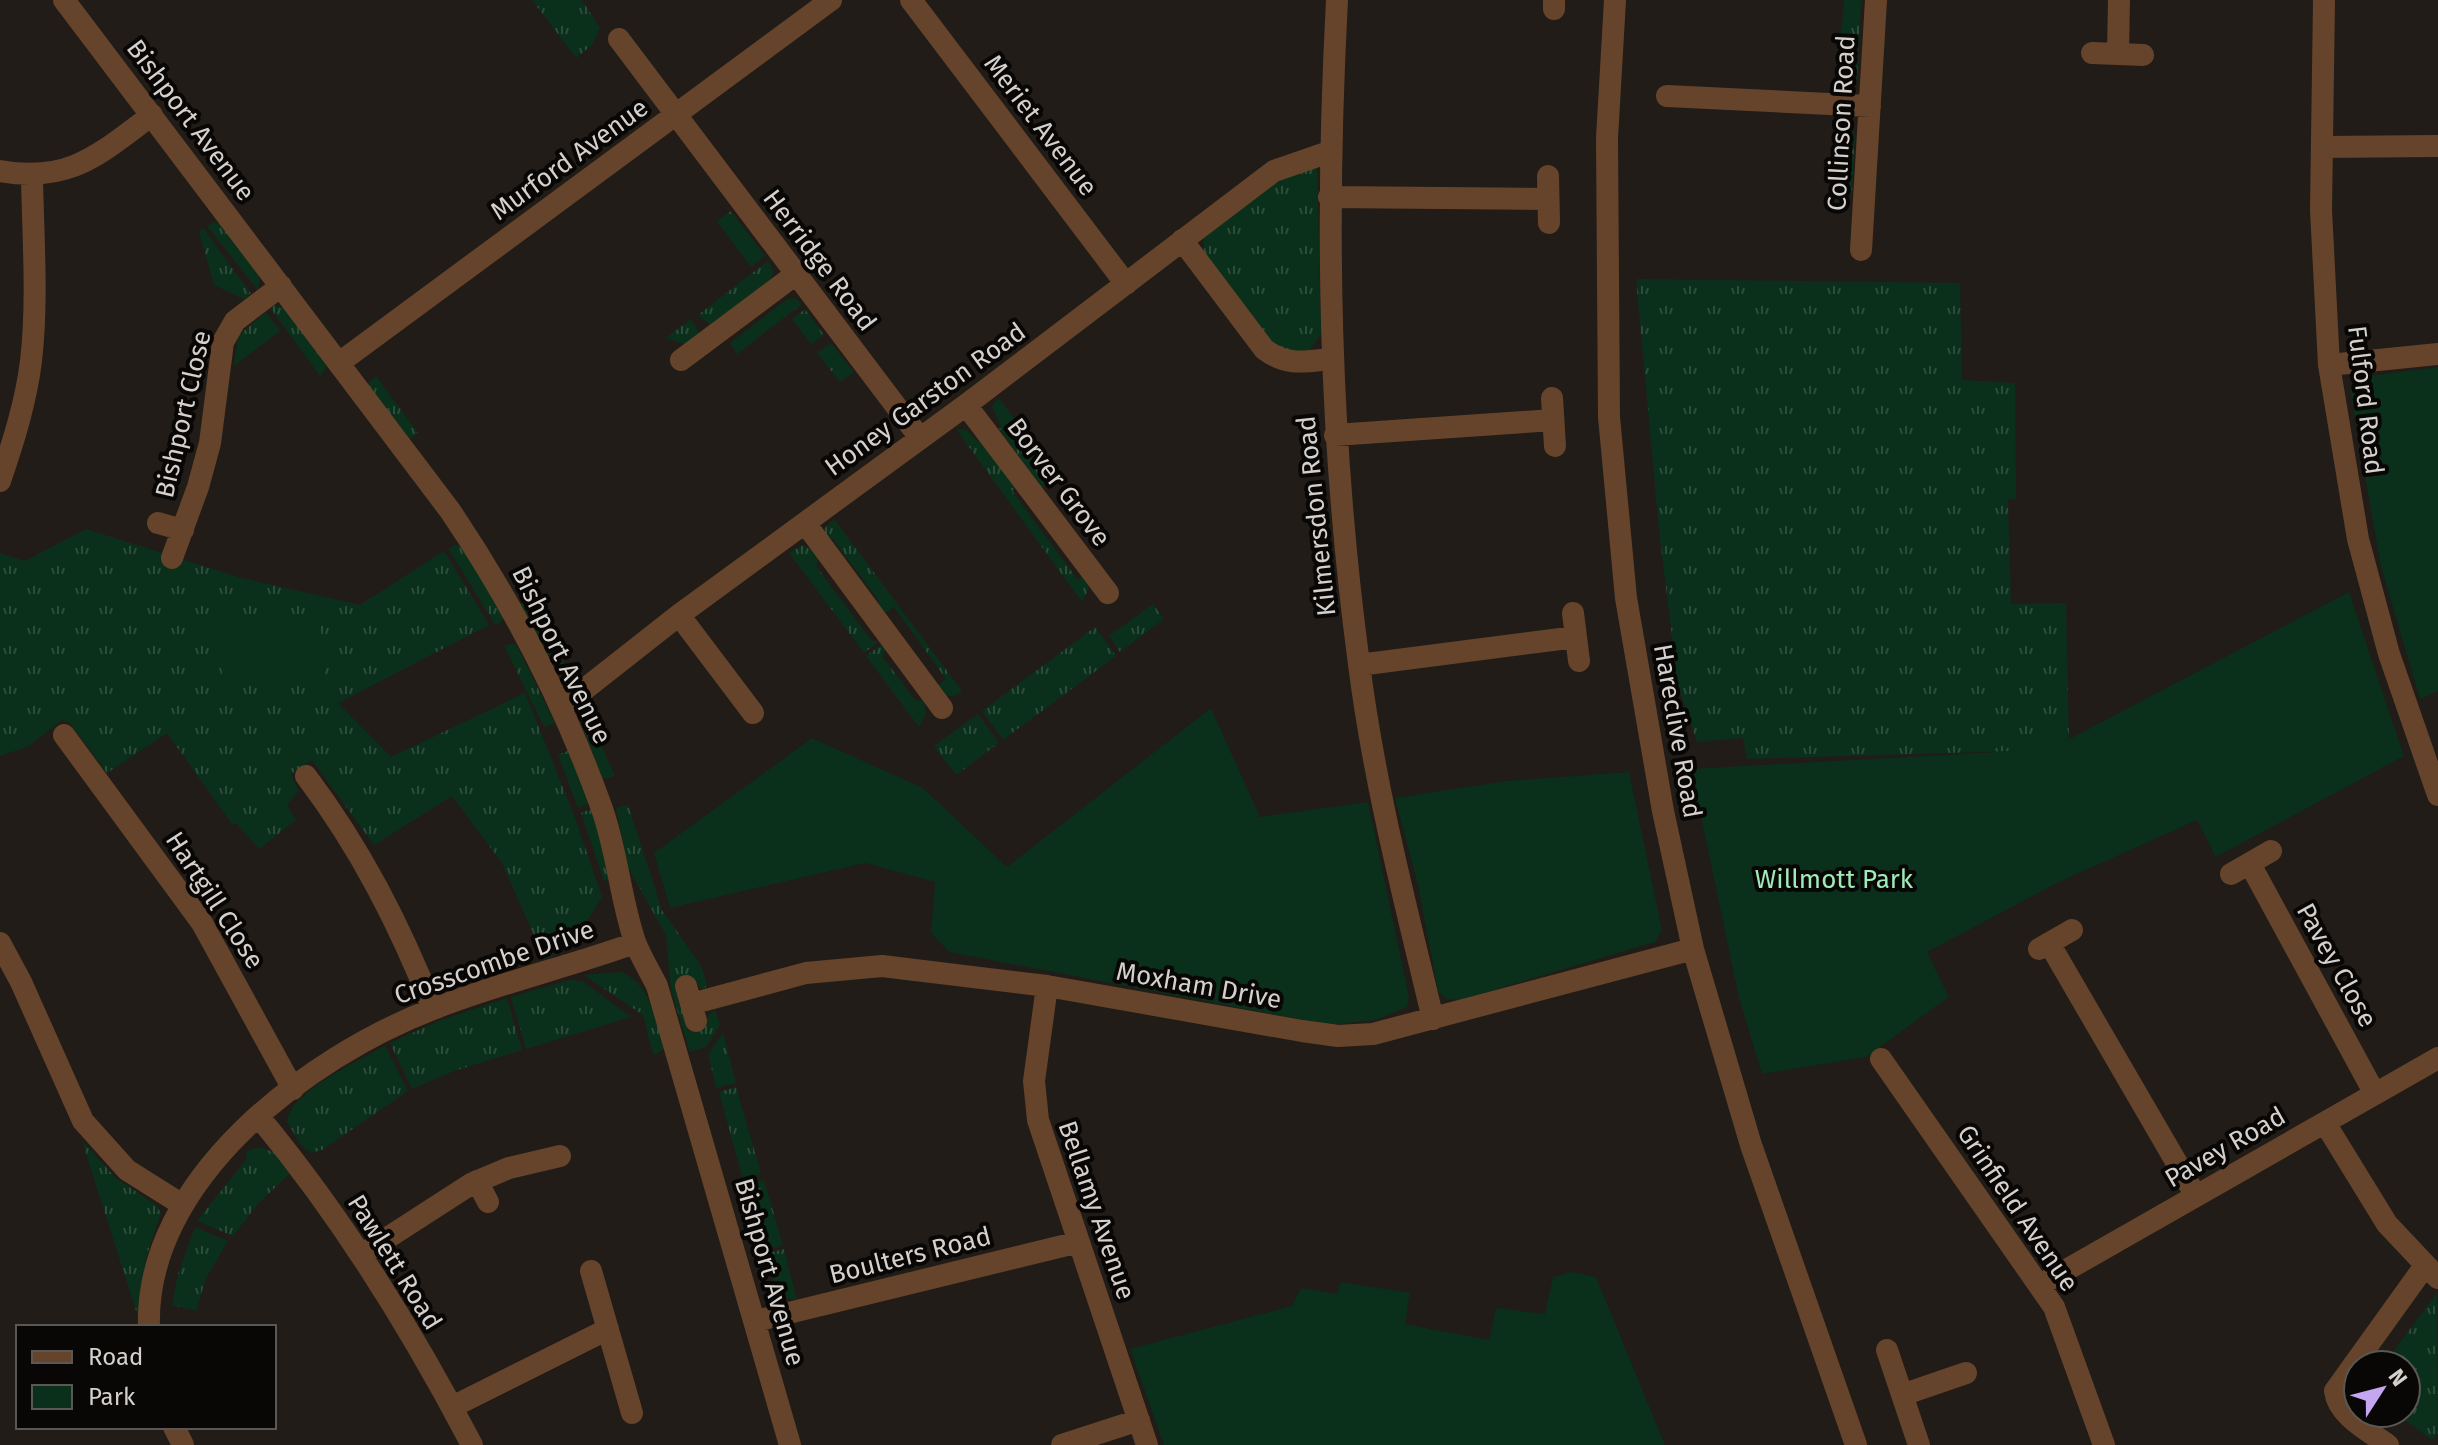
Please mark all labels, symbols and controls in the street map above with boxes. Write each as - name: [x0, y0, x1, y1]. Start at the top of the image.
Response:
- street label: Bishport Avenue: [120, 34, 261, 207]
- street label: Collinson Road: [1821, 34, 1862, 212]
- street label: Meriet Avenue: [978, 49, 1104, 202]
- street label: Murford Avenue: [485, 92, 654, 227]
- street label: Herridge Road: [756, 184, 883, 337]
- street label: Honey Garston Road: [819, 316, 1032, 483]
- street label: Fulford Road: [2341, 324, 2390, 476]
- street label: Bishport Close: [149, 327, 218, 501]
- street label: Borver Grove: [1000, 412, 1117, 552]
- street label: Kilmersdon Road: [1291, 414, 1342, 618]
- street label: Bishport Avenue: [505, 561, 618, 749]
- street label: Hareclive Road: [1647, 642, 1708, 821]
- street label: Hartgill Close: [159, 826, 270, 975]
- park label: Willmott Park: [1755, 864, 1914, 895]
- street label: Pavey Close: [2290, 898, 2383, 1033]
- street label: Crosscombe Drive: [390, 914, 598, 1011]
- street label: Moxham Drive: [1114, 956, 1284, 1015]
- street label: Pavey Road: [2160, 1101, 2291, 1194]
- street label: Bellamy Avenue: [1051, 1117, 1142, 1304]
- street label: Grinfield Avenue: [1950, 1119, 2085, 1298]
- street label: Bishport Avenue: [728, 1175, 811, 1370]
- street label: Pawlett Road: [341, 1189, 448, 1336]
- street label: Boulters Road: [826, 1220, 994, 1291]
- legend: [16, 1325, 276, 1429]
- text: Road: [88, 1343, 143, 1371]
- north arrow: [2342, 1349, 2422, 1429]
- text: N: [2383, 1364, 2413, 1391]
- text: Park: [88, 1383, 136, 1411]

